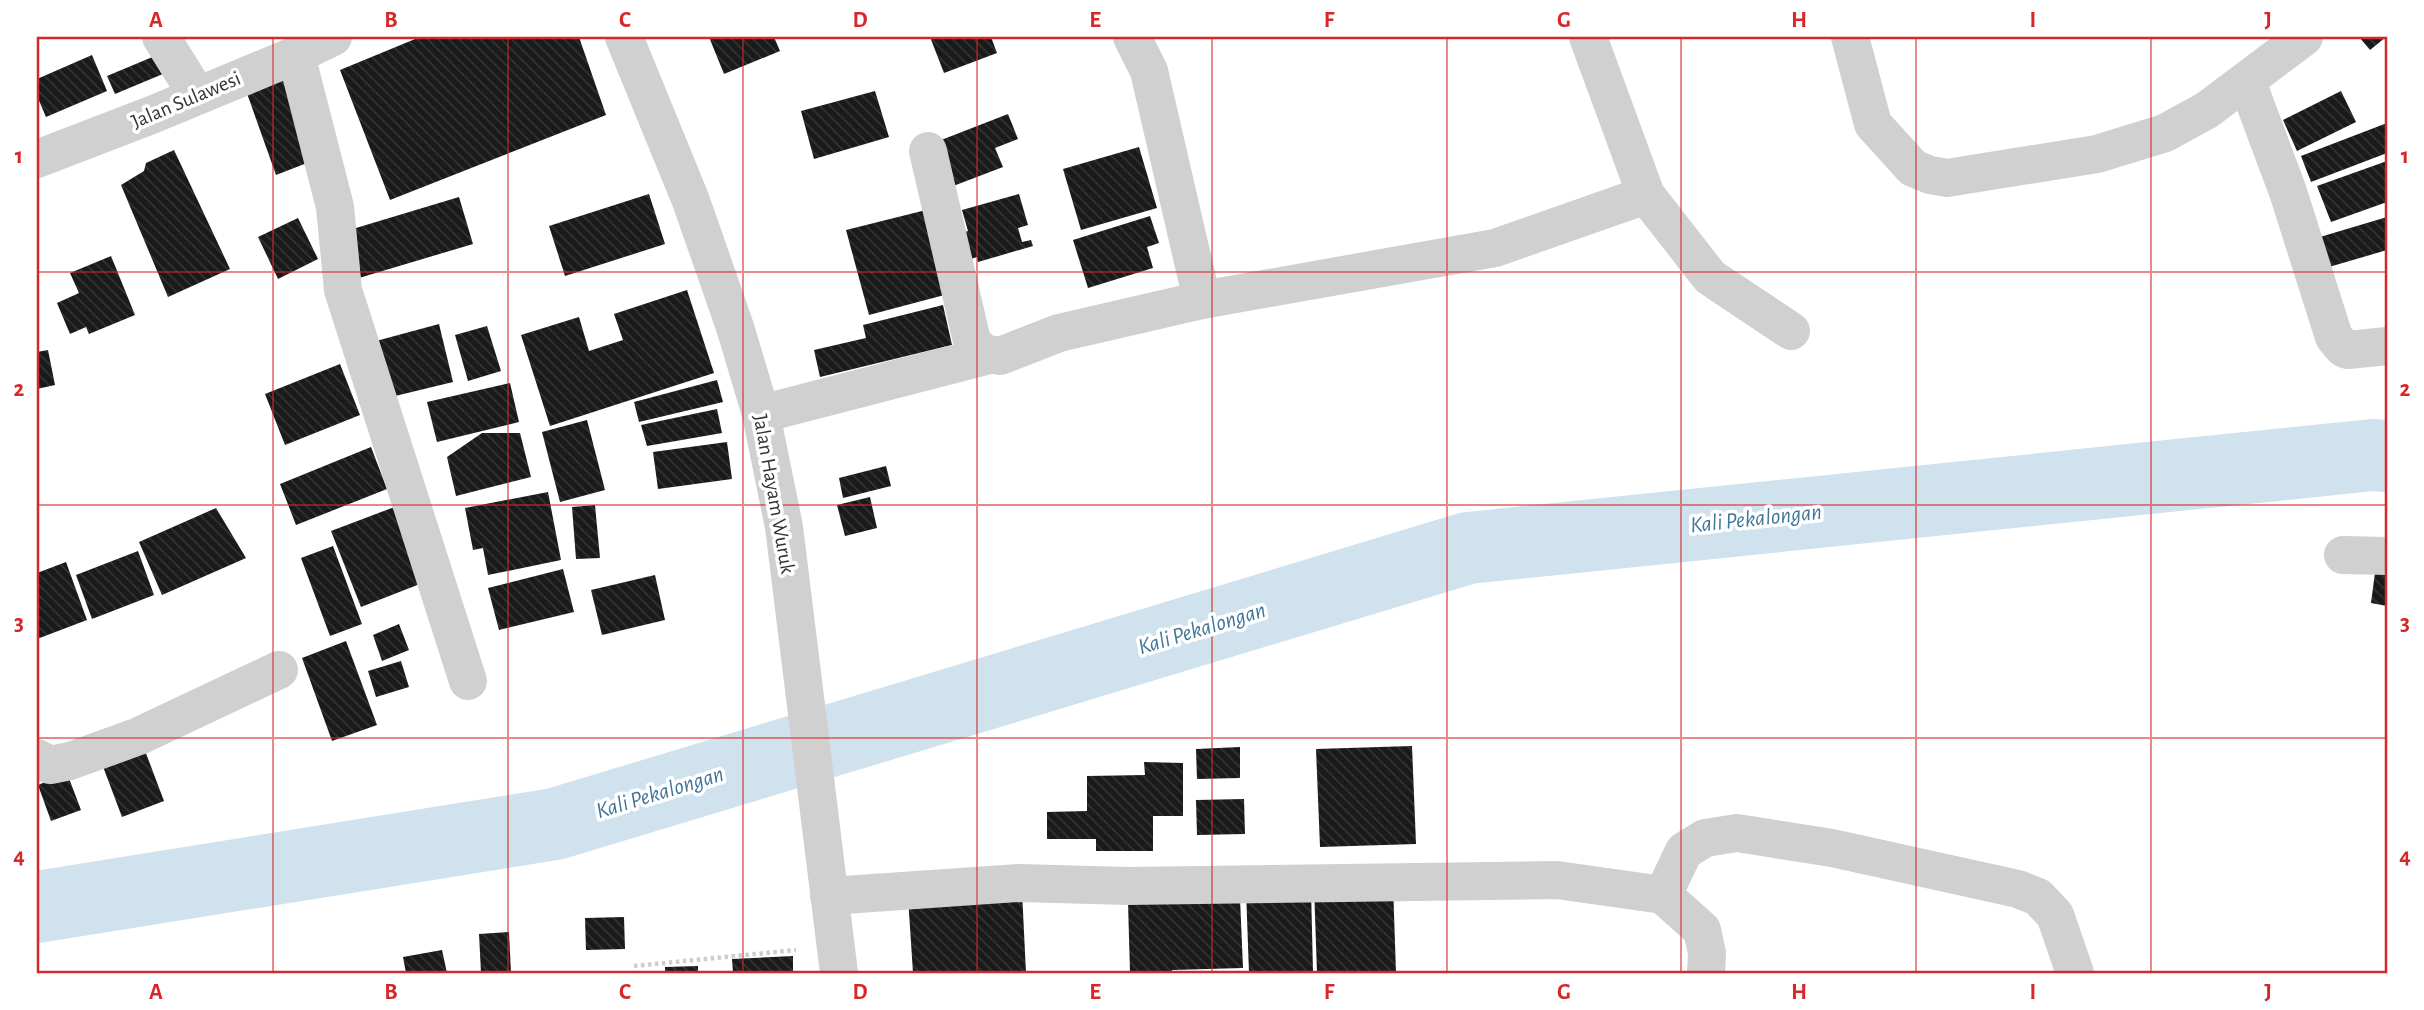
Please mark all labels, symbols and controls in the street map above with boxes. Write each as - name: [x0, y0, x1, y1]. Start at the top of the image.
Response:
- text: A: [149, 9, 163, 32]
- text: B: [384, 9, 398, 32]
- text: C: [619, 9, 631, 32]
- text: D: [852, 9, 868, 32]
- text: E: [1089, 9, 1101, 32]
- text: F: [1324, 9, 1335, 32]
- text: G: [1557, 9, 1571, 32]
- text: H: [1791, 9, 1807, 32]
- text: I: [2030, 9, 2036, 32]
- text: J: [2264, 9, 2272, 32]
- street label: Jalan Sulawesi: [128, 68, 244, 132]
- text: 1: [15, 145, 23, 168]
- text: 1: [2401, 145, 2409, 168]
- text: 2: [14, 378, 25, 401]
- text: 2: [2400, 378, 2411, 401]
- street label: Jalan Hayam Wuruk: [750, 412, 798, 576]
- water label: Kali Pekalongan: [1689, 501, 1823, 537]
- water label: Kali Pekalongan: [1135, 599, 1269, 659]
- text: 3: [14, 612, 24, 635]
- text: 3: [2400, 612, 2410, 635]
- water label: Kali Pekalongan: [593, 763, 727, 823]
- text: 4: [13, 845, 25, 868]
- text: 4: [2399, 845, 2411, 868]
- text: A: [149, 981, 163, 1004]
- text: B: [384, 981, 398, 1004]
- text: C: [619, 981, 631, 1004]
- text: D: [852, 981, 868, 1004]
- text: E: [1089, 981, 1101, 1004]
- text: F: [1324, 981, 1335, 1004]
- text: G: [1557, 981, 1571, 1004]
- text: H: [1791, 981, 1807, 1004]
- text: I: [2030, 981, 2036, 1004]
- text: J: [2264, 981, 2272, 1004]

